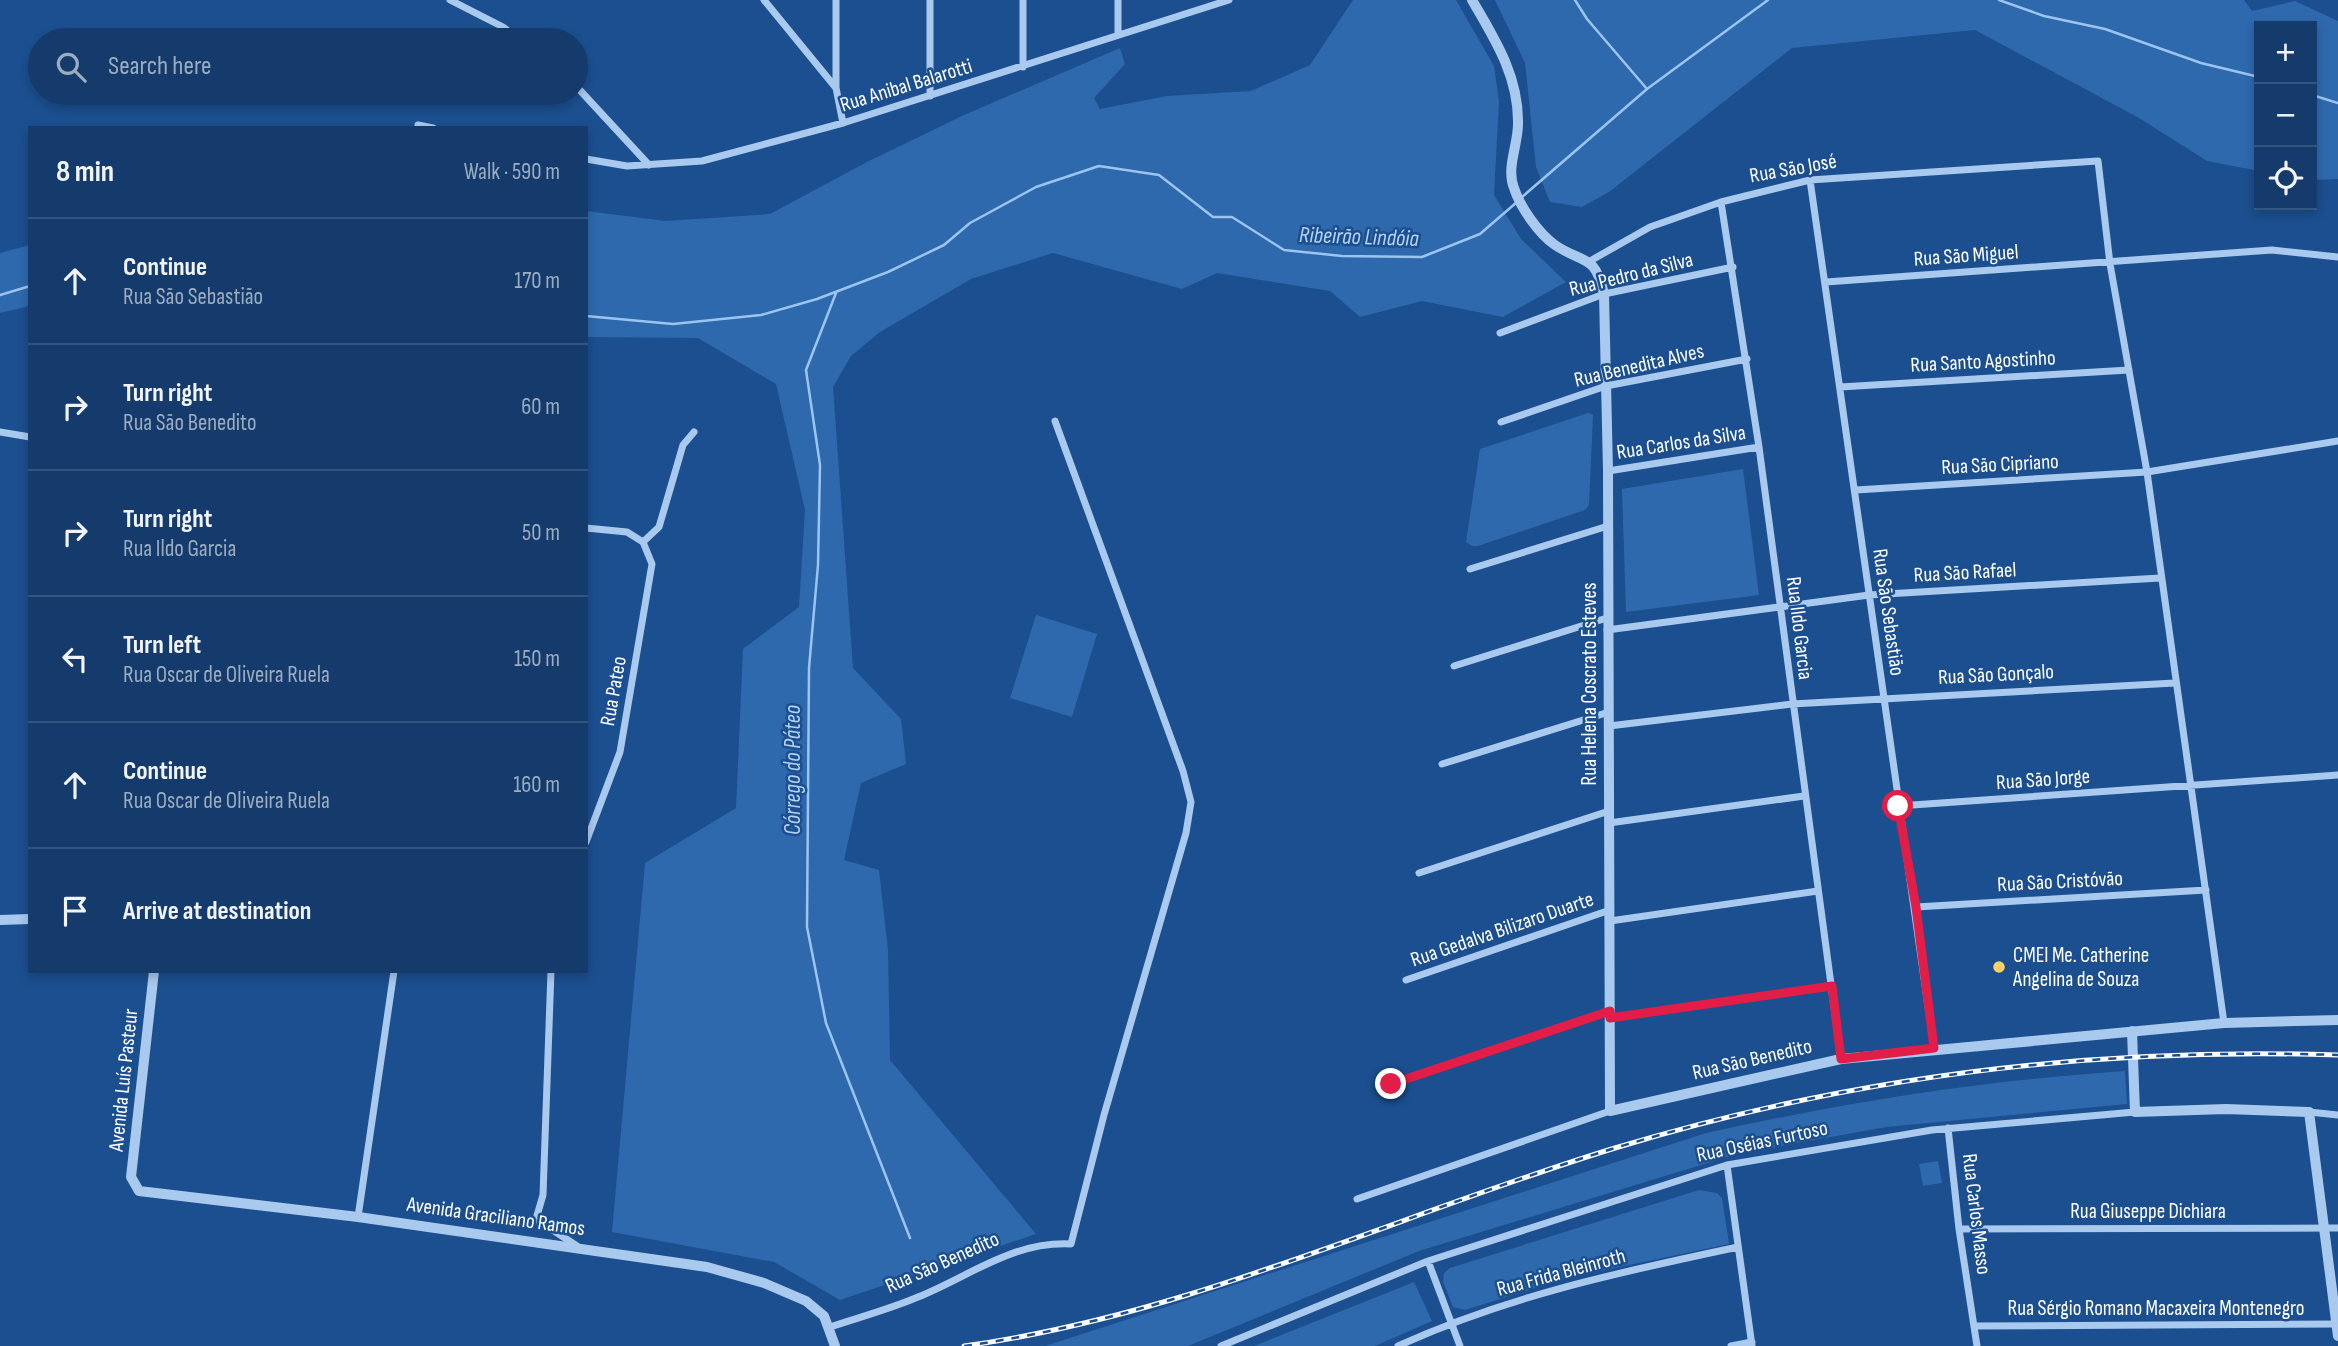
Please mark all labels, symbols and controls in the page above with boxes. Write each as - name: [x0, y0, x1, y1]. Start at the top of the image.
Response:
- map controls: [2254, 21, 2317, 210]
- button: +: [2254, 21, 2317, 84]
- search box: [28, 28, 588, 105]
- icon: search: [52, 48, 90, 86]
- text: Search here: [108, 51, 211, 82]
- street label: Rua Anibal Balarotti: [837, 54, 975, 117]
- button: −: [2254, 84, 2317, 147]
- button: locate: [2254, 147, 2317, 210]
- street label: Rua São José: [1748, 149, 1839, 188]
- text: 8 min: [56, 154, 114, 190]
- text: Walk · 590 m: [464, 158, 560, 186]
- water label: Ribeirão Lindóia: [1299, 221, 1420, 253]
- street label: Rua São Miguel: [1913, 239, 2019, 272]
- street label: Rua Pedro da Silva: [1567, 247, 1696, 302]
- text: Continue: [123, 252, 207, 283]
- icon: ahead: [56, 262, 94, 300]
- text: 170 m: [514, 267, 560, 295]
- text: Rua São Sebastião: [123, 283, 263, 311]
- street label: Rua Benedita Alves: [1572, 338, 1707, 393]
- street label: Rua Santo Agostinho: [1910, 345, 2056, 378]
- text: Turn right: [123, 378, 212, 409]
- icon: right: [56, 388, 94, 426]
- text: 60 m: [521, 393, 560, 421]
- text: Rua São Benedito: [123, 409, 256, 437]
- street label: Rua Carlos da Silva: [1615, 420, 1747, 465]
- street label: Rua São Cipriano: [1941, 449, 2059, 480]
- text: Turn right: [123, 504, 212, 535]
- icon: right: [56, 514, 94, 552]
- text: 50 m: [522, 519, 560, 547]
- text: Rua Ildo Garcia: [123, 535, 236, 563]
- street label: Rua São Sebastião: [1867, 547, 1910, 677]
- street label: Rua São Rafael: [1913, 557, 2017, 588]
- street label: Rua Ildo Garcia: [1781, 575, 1818, 681]
- street label: Rua Helena Coscrato Esteves: [1577, 582, 1602, 786]
- text: Turn left: [123, 630, 201, 661]
- icon: left: [56, 640, 94, 678]
- text: 150 m: [514, 645, 560, 673]
- street label: Rua Pateo: [595, 654, 632, 728]
- street label: Rua São Gonçalo: [1937, 659, 2055, 690]
- text: Rua Oscar de Oliveira Ruela: [123, 661, 330, 689]
- water label: Córrego do Páteo: [779, 704, 807, 835]
- text: Continue: [123, 756, 207, 787]
- street label: Rua São Jorge: [1995, 764, 2091, 795]
- icon: ahead: [56, 766, 94, 804]
- text: 160 m: [513, 771, 560, 799]
- text: Rua Oscar de Oliveira Ruela: [123, 787, 330, 815]
- route start: [1882, 790, 1913, 821]
- street label: Rua São Cristóvão: [1996, 866, 2124, 897]
- street label: Rua Gedalva Bilizaro Duarte: [1407, 886, 1597, 973]
- icon: arrive: [56, 892, 94, 930]
- text: Arrive at destination: [123, 896, 311, 927]
- place label: CMEI Me. Catherine Angelina de Souza: [2012, 943, 2149, 992]
- marker: CMEI Me. Catherine Angelina de Souza: [1991, 959, 2007, 975]
- street label: Avenida Luís Pasteur: [103, 1008, 143, 1154]
- street label: Rua São Benedito: [1690, 1034, 1814, 1085]
- route end: [1375, 1068, 1406, 1099]
- street label: Rua Oséias Furtoso: [1694, 1115, 1830, 1168]
- street label: Rua Carlos Masso: [1957, 1152, 1996, 1276]
- street label: Avenida Graciliano Ramos: [404, 1191, 587, 1241]
- street label: Rua Giuseppe Dichiara: [2070, 1199, 2226, 1224]
- street label: Rua São Benedito: [881, 1226, 1003, 1299]
- street label: Rua Frida Bleinroth: [1494, 1243, 1628, 1302]
- street label: Rua Sérgio Romano Macaxeira Montenegro: [2008, 1296, 2304, 1321]

